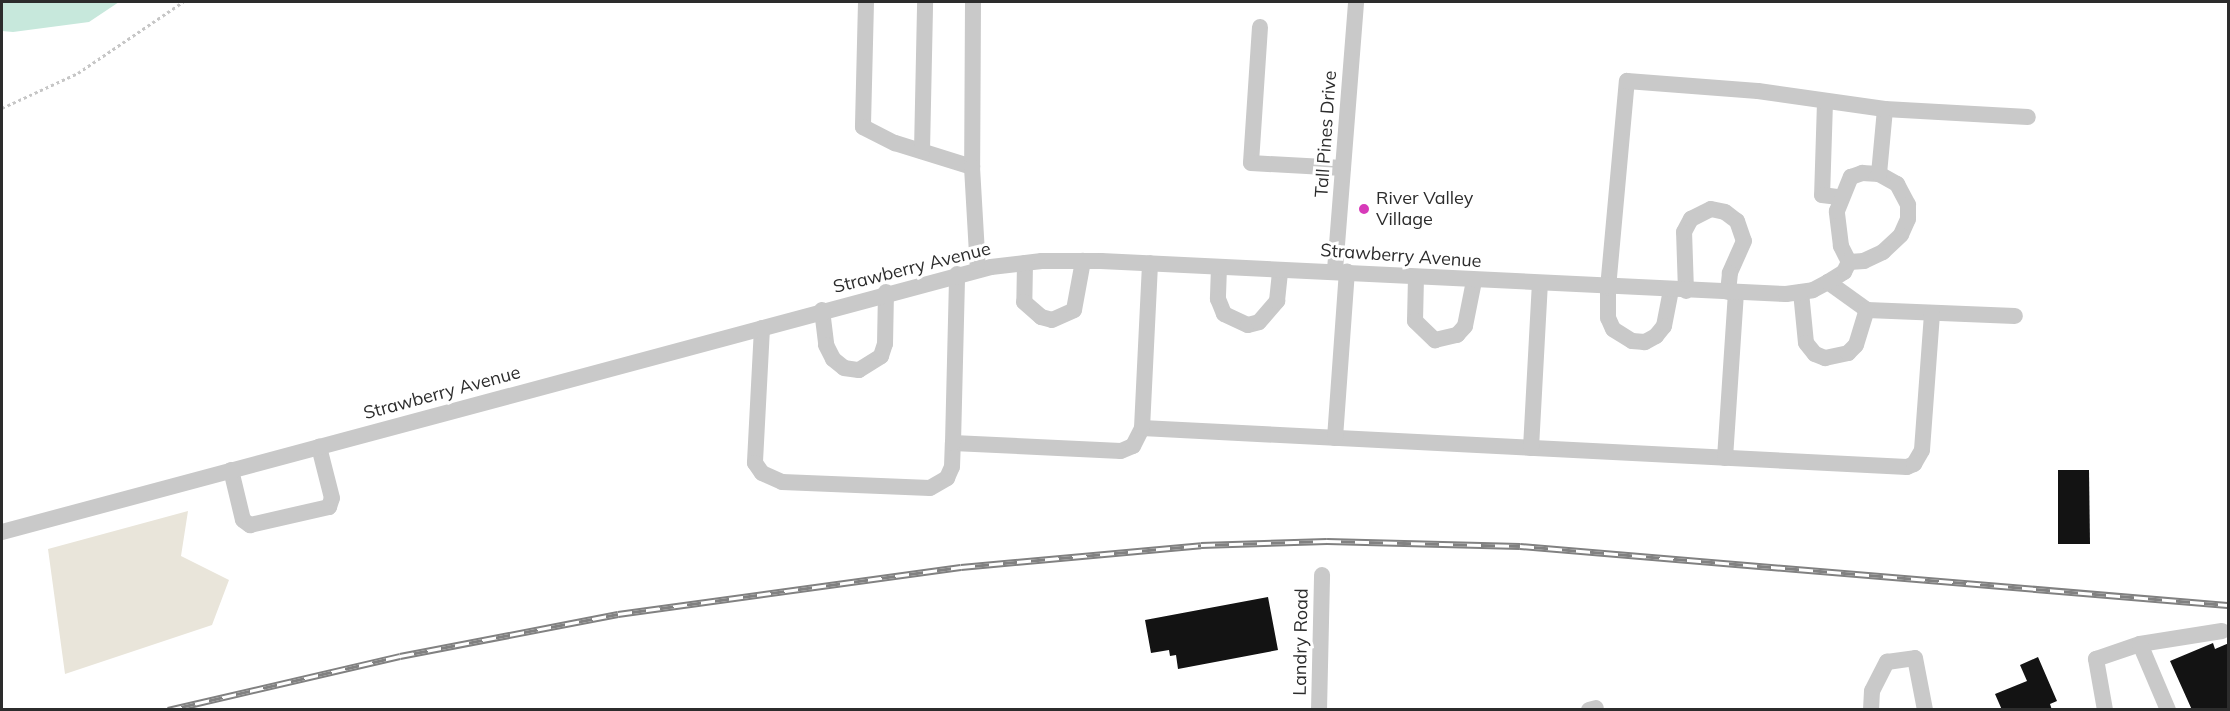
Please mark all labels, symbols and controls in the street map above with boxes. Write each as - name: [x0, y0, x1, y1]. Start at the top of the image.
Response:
- street label: Tall Pines Drive: [1311, 70, 1341, 198]
- place label: River Valley Village: [1376, 188, 1473, 230]
- marker: River Valley Village: [1357, 202, 1371, 216]
- street label: Strawberry Avenue: [831, 238, 993, 298]
- street label: Strawberry Avenue: [1320, 240, 1482, 272]
- street label: Strawberry Avenue: [361, 362, 523, 424]
- street label: Landry Road: [1289, 588, 1313, 696]

